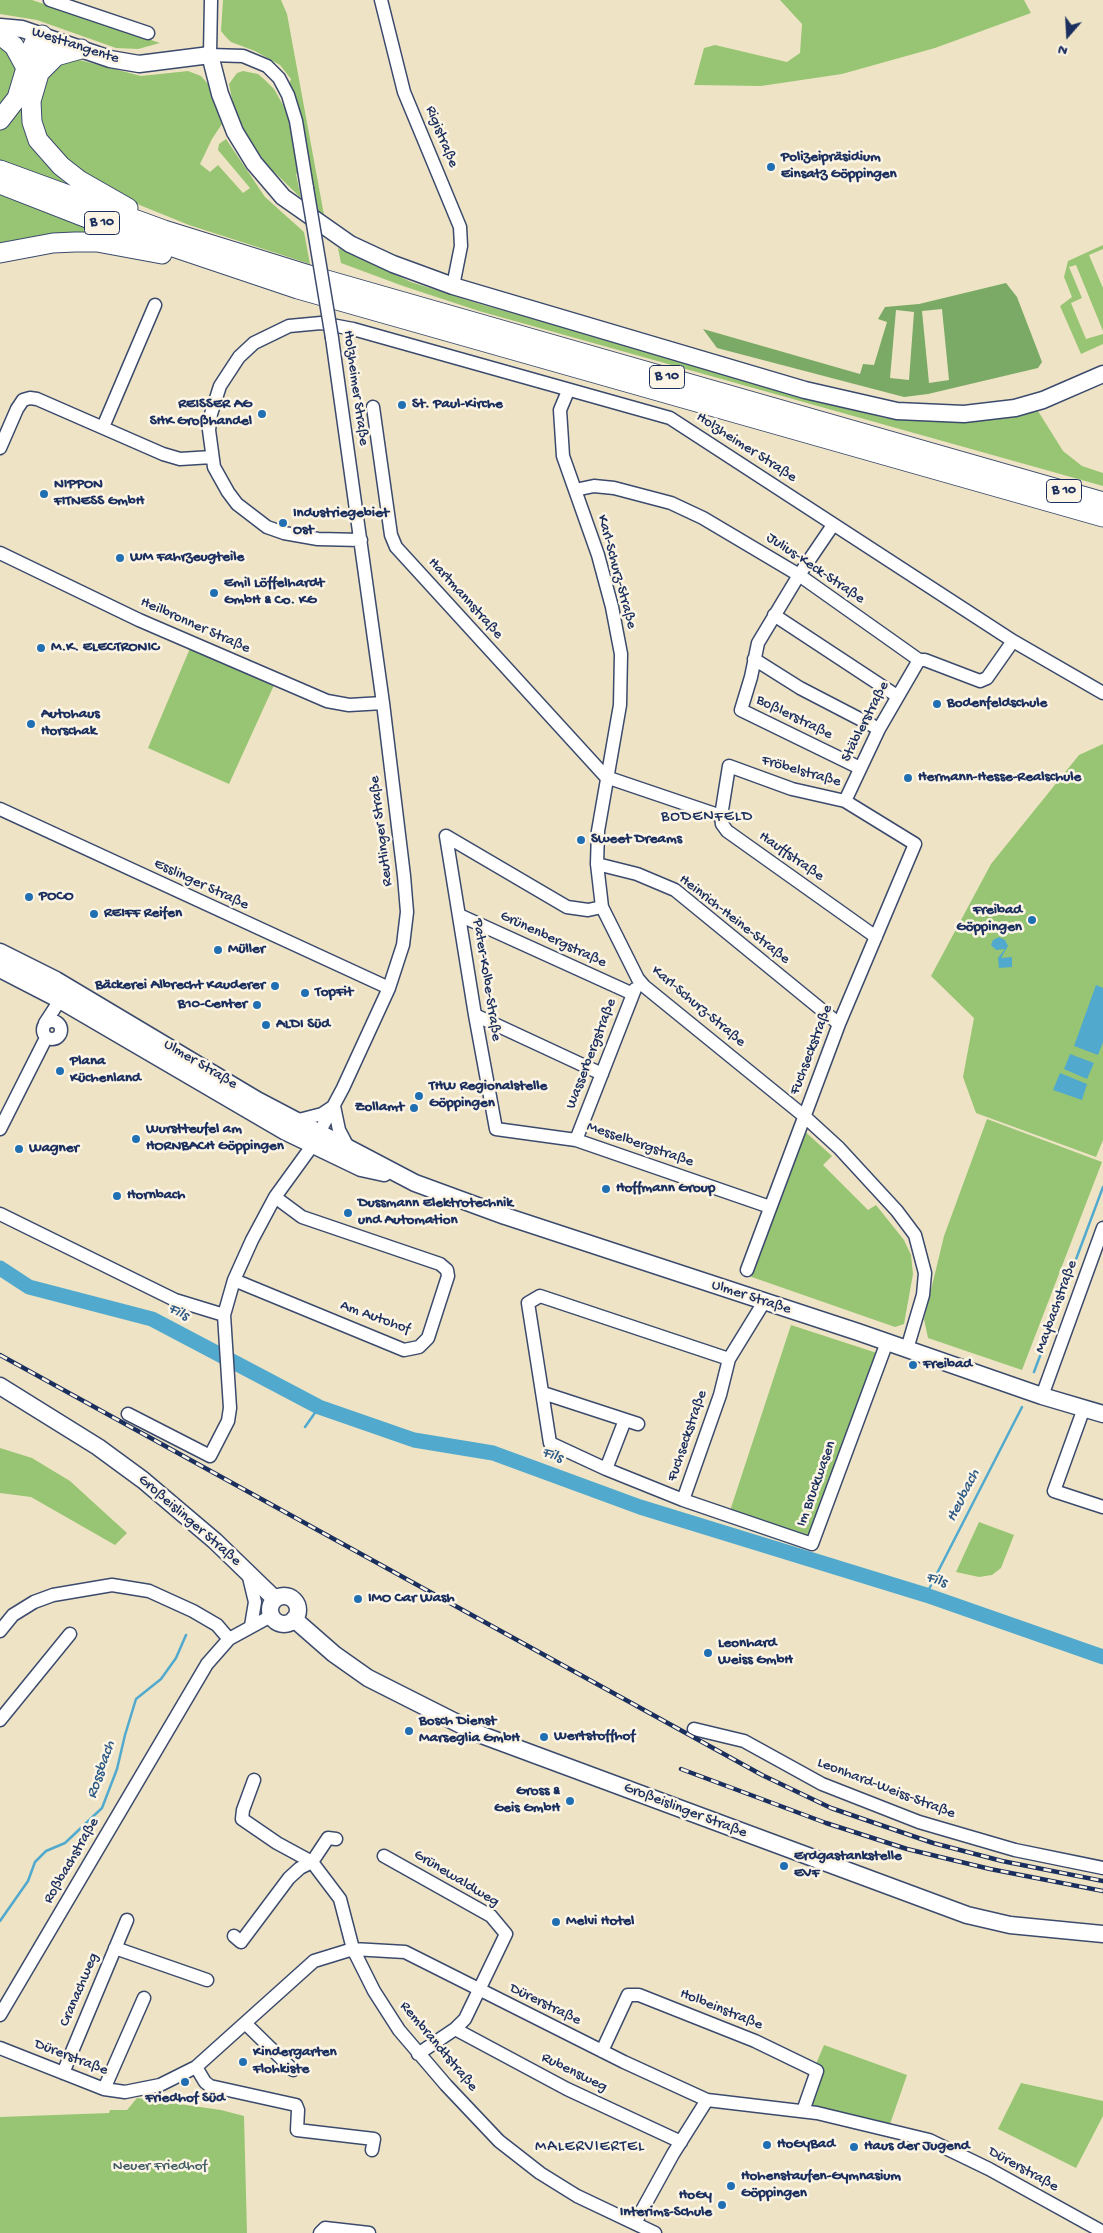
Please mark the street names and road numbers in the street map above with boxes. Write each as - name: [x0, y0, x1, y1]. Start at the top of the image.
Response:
- street label: Westtangente: [29, 23, 121, 69]
- street label: Rigistraße: [420, 103, 462, 171]
- road number: B 10: [84, 212, 120, 234]
- street label: Holzheimer Straße: [338, 329, 372, 447]
- road number: B 10: [650, 366, 684, 388]
- street label: Holzheimer Straße: [692, 409, 800, 487]
- road number: B 10: [1046, 480, 1082, 502]
- street label: Karl-Schurz-Straße: [592, 513, 640, 631]
- street label: Julius-Keck-Straße: [762, 529, 868, 609]
- street label: Hartmannstraße: [424, 554, 506, 644]
- street label: Heilbronner Straße: [137, 594, 253, 658]
- street label: Stäblerstraße: [838, 679, 894, 765]
- street label: Boßlerstraße: [753, 692, 835, 744]
- street label: Fröbelstraße: [759, 752, 843, 792]
- street label: Reutlinger Straße: [366, 775, 398, 887]
- street label: Hauffstraße: [755, 828, 827, 886]
- street label: Esslinger Straße: [151, 855, 251, 915]
- street label: Heinrich-Heine-Straße: [675, 871, 793, 969]
- street label: Grünenbergstraße: [497, 907, 609, 973]
- street label: Pater-Kolbe-Straße: [467, 917, 505, 1043]
- street label: Karl-Schurz-Straße: [647, 962, 749, 1052]
- street label: Wasserbergstraße: [563, 996, 621, 1112]
- street label: Fuchseckstraße: [787, 1002, 837, 1098]
- street label: Ulmer Straße: [160, 1036, 240, 1094]
- street label: Messelbergstraße: [584, 1118, 696, 1172]
- street label: Maybachstraße: [1032, 1258, 1082, 1356]
- street label: Ulmer Straße: [709, 1277, 793, 1319]
- street label: Am Autohof: [337, 1297, 413, 1339]
- street label: Fuchseckstraße: [664, 1388, 712, 1484]
- street label: Im Bruckwasen: [793, 1439, 841, 1529]
- street label: Großeislinger Straße: [134, 1471, 244, 1571]
- street label: Leonhard-Weiss-Straße: [814, 1754, 958, 1824]
- street label: Großeislinger Straße: [621, 1779, 749, 1843]
- street label: Roßbachstraße: [40, 1815, 104, 1907]
- street label: Grünewaldweg: [410, 1846, 502, 1912]
- street label: Cranachweg: [56, 1950, 104, 2030]
- street label: Dürerstraße: [506, 1980, 584, 2030]
- street label: Holbeinstraße: [677, 1985, 765, 2035]
- street label: Rembrandtstraße: [395, 1998, 481, 2096]
- street label: Dürerstraße: [32, 2036, 110, 2080]
- street label: Rubensweg: [538, 2049, 610, 2097]
- street label: Dürerstraße: [985, 2143, 1061, 2197]

